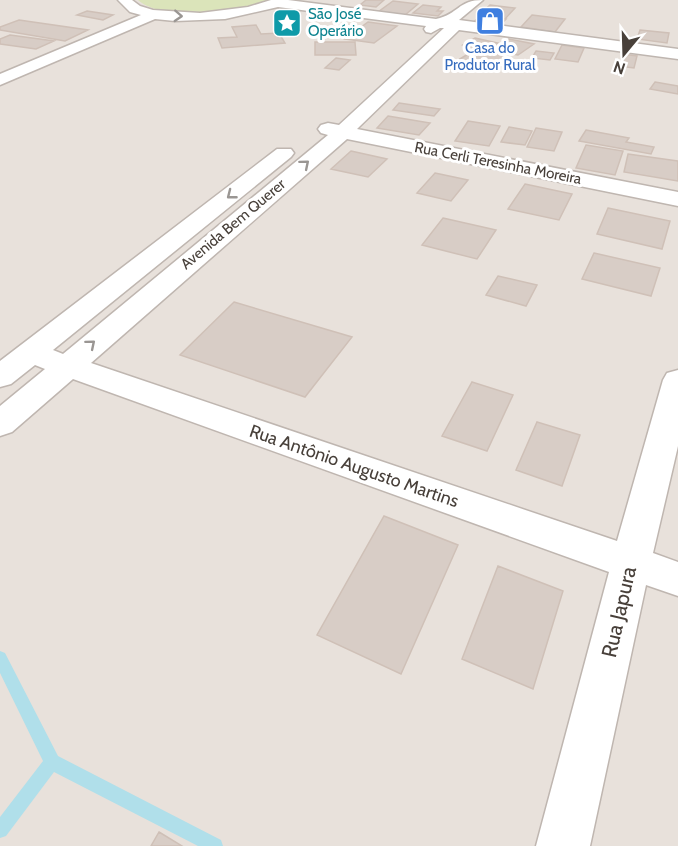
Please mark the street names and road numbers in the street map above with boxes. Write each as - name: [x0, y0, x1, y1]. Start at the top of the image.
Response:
- street label: Rua Cerli Teresinha Moreira: [413, 138, 584, 188]
- street label: Avenida Bem Querer: [177, 175, 289, 273]
- street label: Rua Antônio Augusto Martins: [246, 420, 462, 512]
- street label: Rua Japura: [596, 564, 641, 660]

